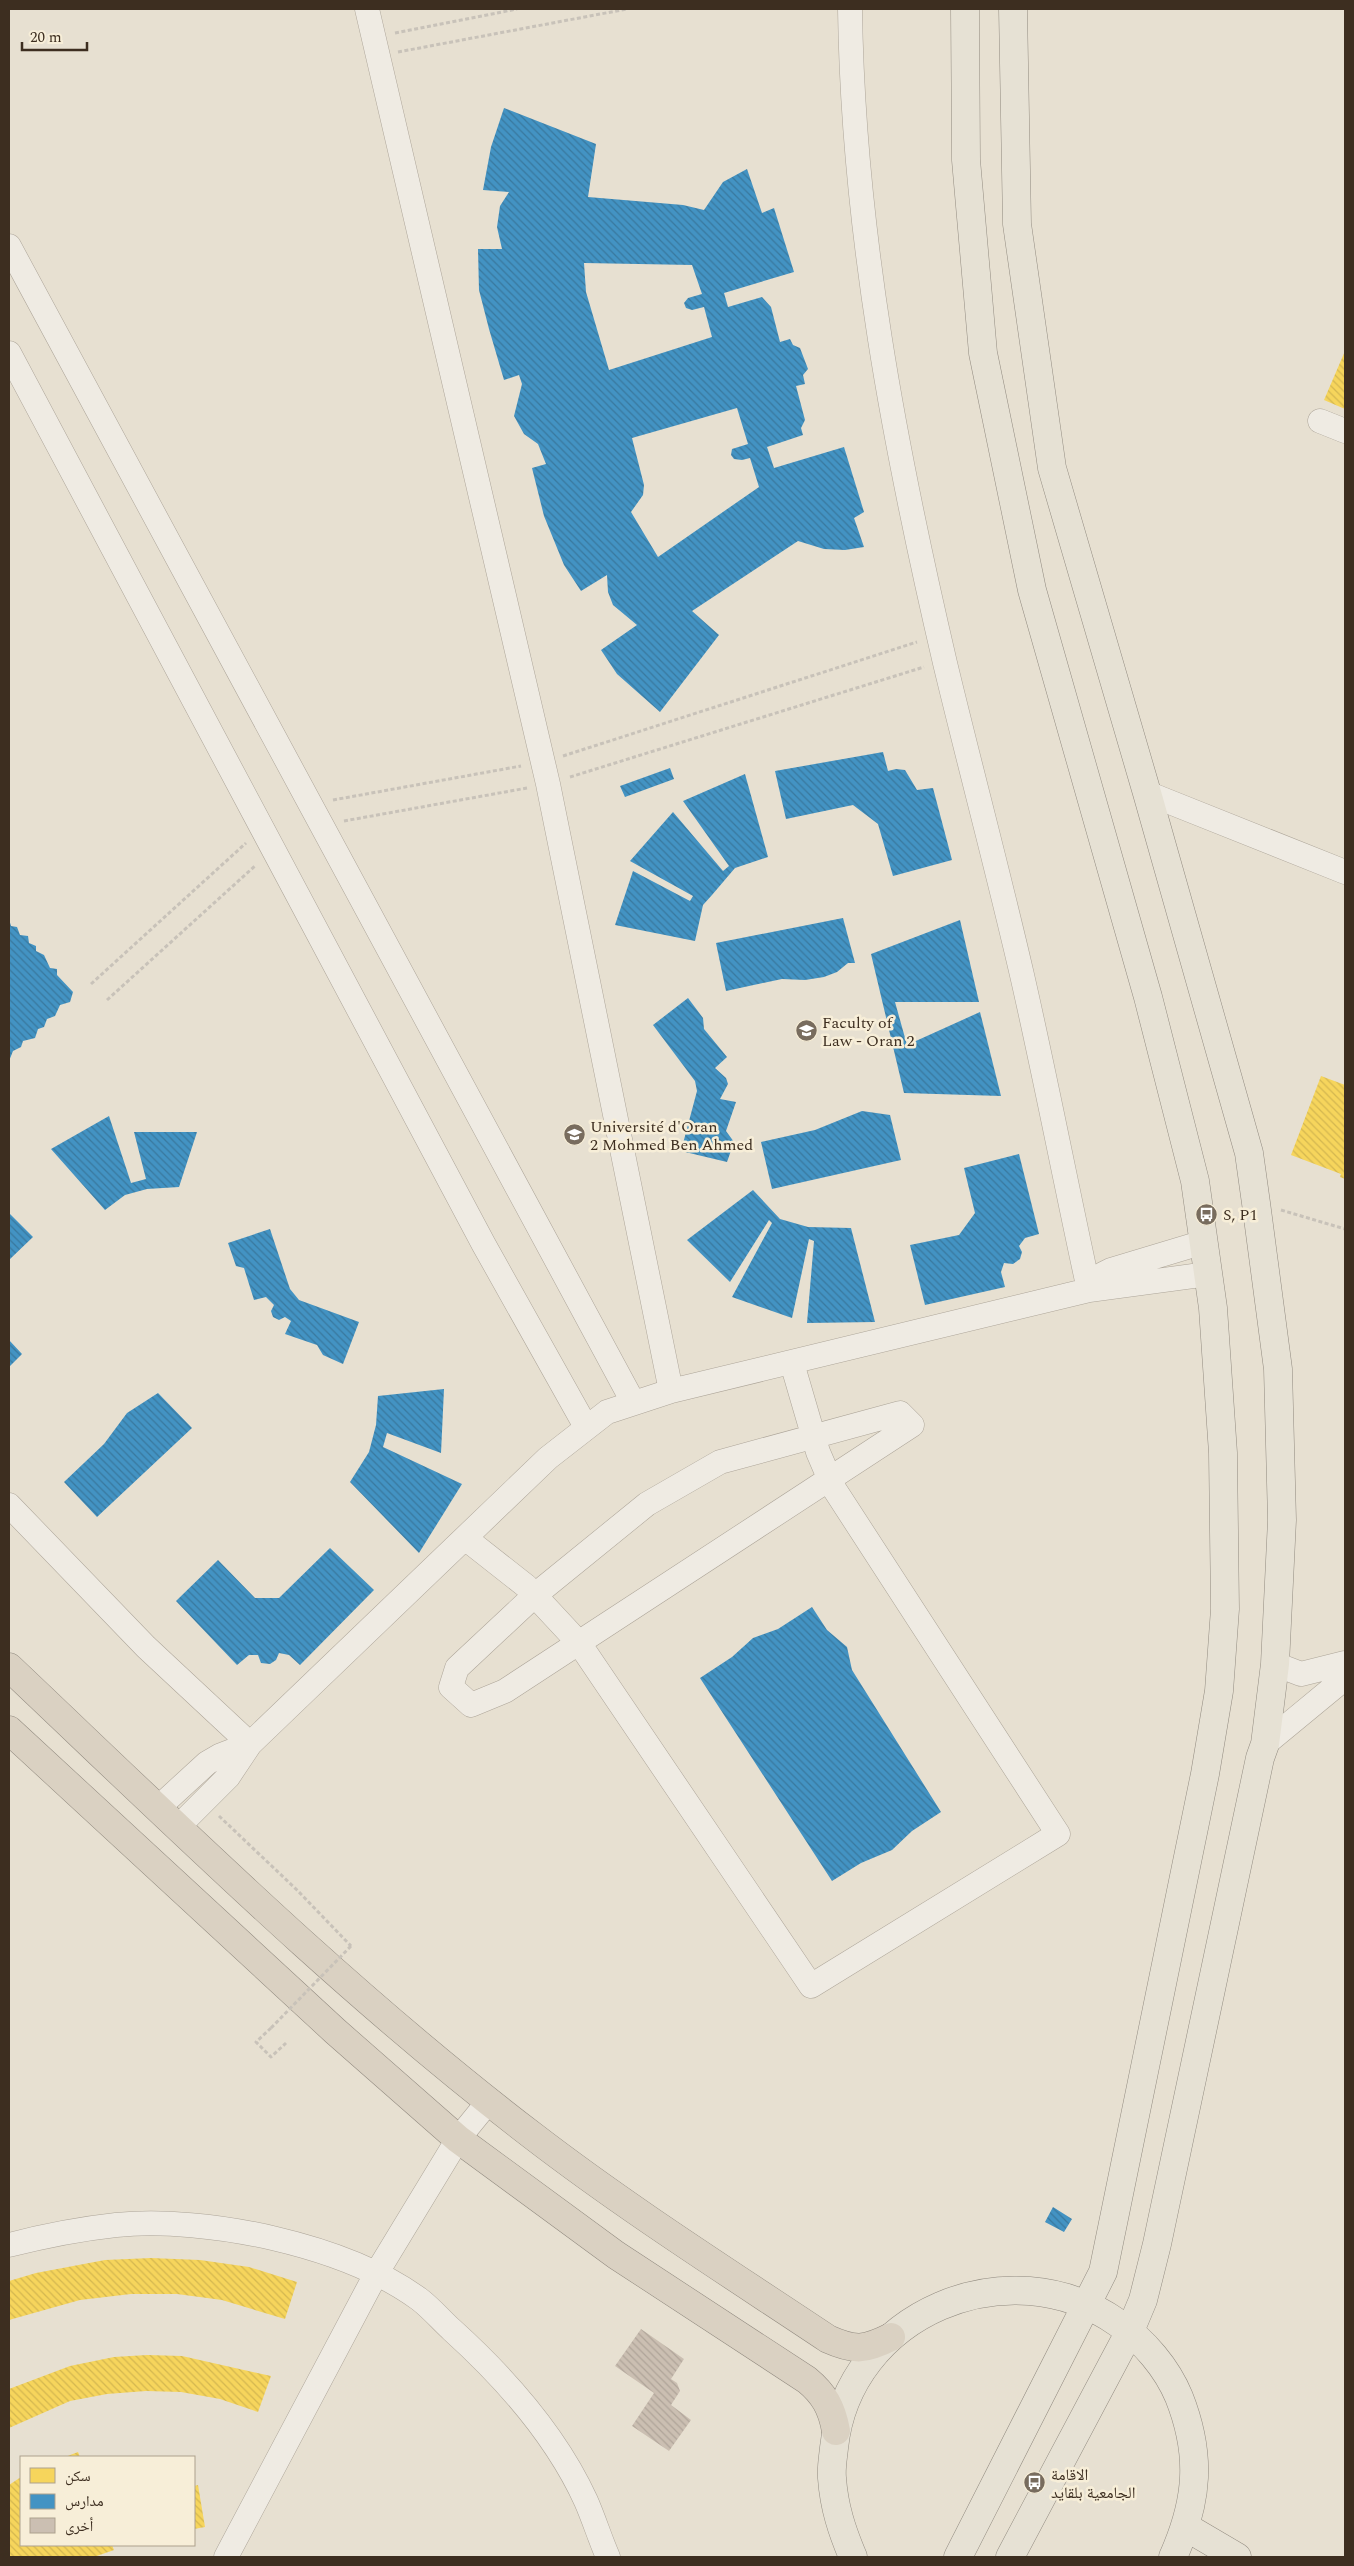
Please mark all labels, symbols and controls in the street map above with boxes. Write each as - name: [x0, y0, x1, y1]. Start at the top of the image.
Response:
- scale bar: [22, 20, 88, 52]
- text: 20 m: [30, 26, 62, 49]
- place label: Faculty of Law - Oran 2: [822, 1011, 915, 1053]
- school or university icon: Faculty of Law - Oran 2: [794, 1019, 818, 1043]
- place label: Université d'Oran 2 Mohmed Ben Ahmed: [590, 1115, 753, 1157]
- school or university icon: Université d'Oran 2 Mohmed Ben Ahmed: [562, 1123, 586, 1147]
- bus stop icon: S, P1: [1195, 1202, 1219, 1226]
- place label: S, P1: [1223, 1203, 1258, 1227]
- legend: [20, 2456, 195, 2546]
- place label: الاقامة الجامعية بلقايد: [1051, 2463, 1135, 2505]
- text: سكن: [65, 2465, 91, 2488]
- bus stop icon: الاقامة الجامعية بلقايد: [1023, 2471, 1047, 2495]
- text: مدارس: [65, 2490, 104, 2513]
- text: أخرى: [65, 2515, 94, 2538]

